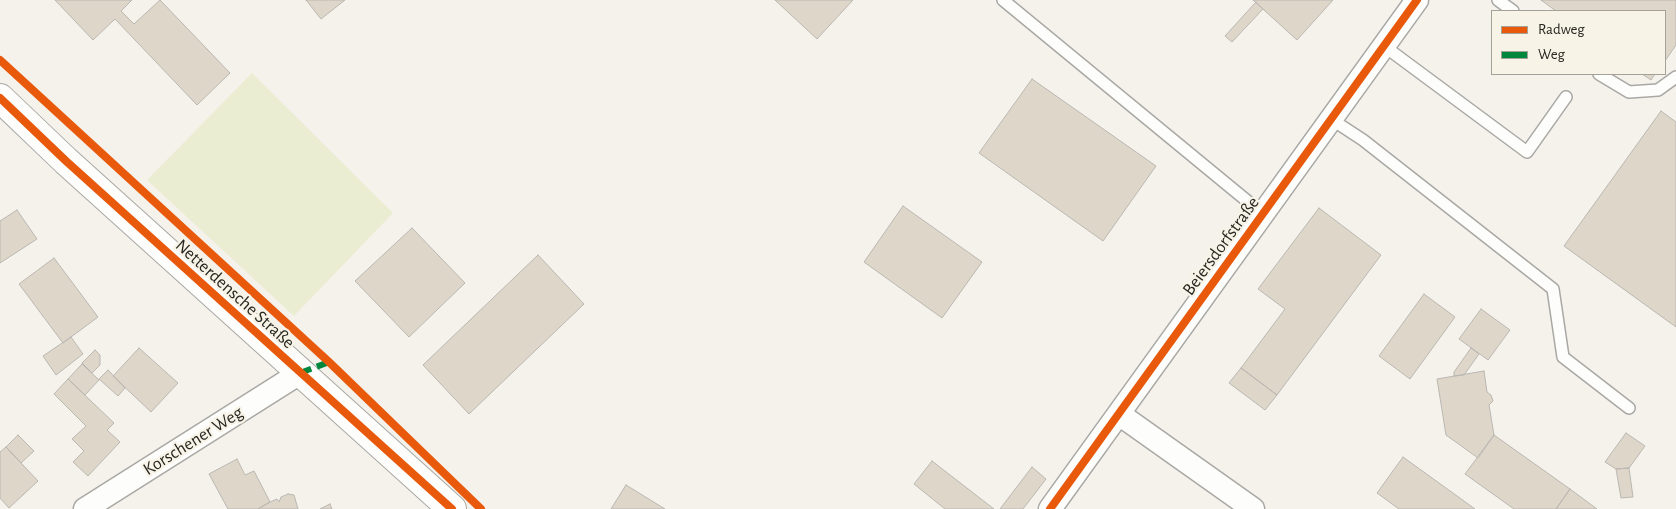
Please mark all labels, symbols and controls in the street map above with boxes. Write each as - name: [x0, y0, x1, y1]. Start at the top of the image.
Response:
- legend: [1491, 10, 1666, 75]
- text: Radweg: [1538, 22, 1585, 37]
- text: Weg: [1538, 47, 1565, 62]
- street label: Beiersdorfstraße: [1178, 192, 1264, 300]
- street label: Netterdensche Straße: [171, 235, 299, 353]
- street label: Korschener Weg: [139, 402, 247, 480]

